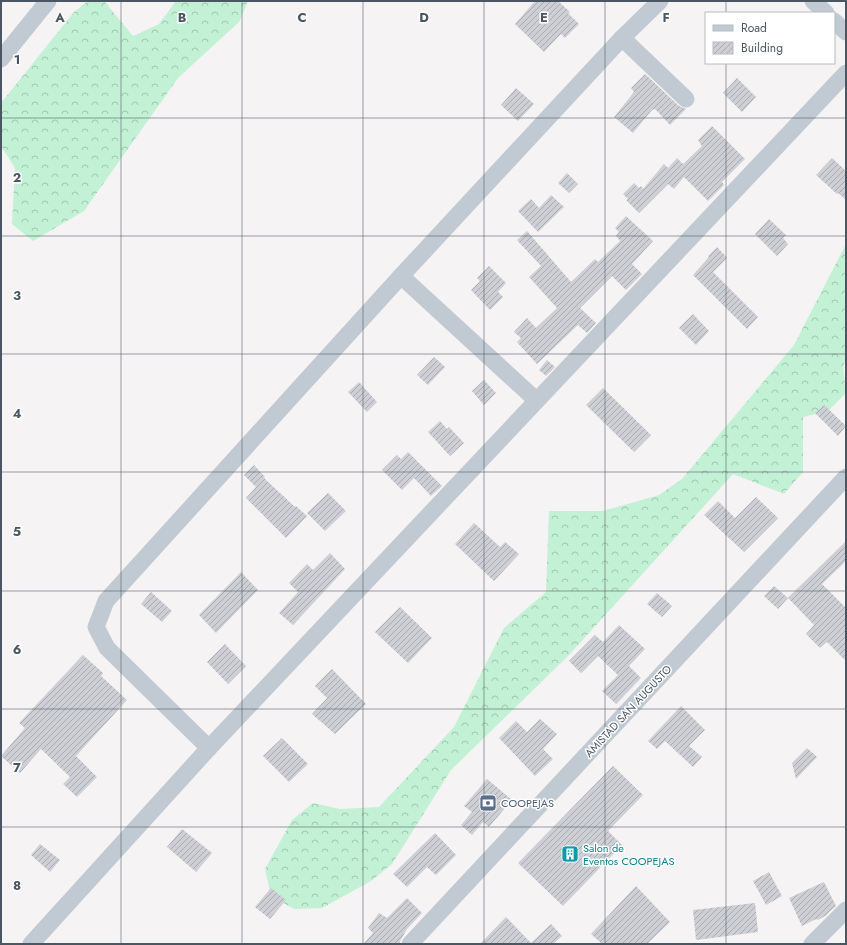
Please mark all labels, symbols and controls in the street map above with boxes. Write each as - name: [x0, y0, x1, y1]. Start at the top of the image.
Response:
- text: A: [54, 8, 65, 27]
- text: B: [178, 8, 187, 27]
- text: C: [297, 8, 307, 27]
- text: D: [419, 8, 429, 27]
- text: E: [540, 8, 548, 27]
- text: F: [662, 8, 670, 27]
- legend: [705, 12, 835, 64]
- text: Road: [741, 19, 767, 37]
- text: Building: [741, 39, 783, 57]
- text: 1: [14, 50, 20, 69]
- text: 2: [13, 168, 21, 187]
- text: 3: [13, 286, 21, 305]
- text: 4: [12, 404, 22, 423]
- text: 5: [13, 522, 21, 541]
- text: 6: [13, 640, 22, 659]
- street label: AMISTAD SAN AUGUSTO: [581, 661, 675, 761]
- text: 7: [13, 758, 21, 777]
- bank icon: COOPEJAS: [478, 793, 498, 813]
- place label: COOPEJAS: [501, 795, 554, 811]
- place label: Salon de Eventos COOPEJAS: [583, 840, 674, 869]
- building icon: Salon de Eventos COOPEJAS: [560, 844, 580, 864]
- text: 8: [13, 876, 21, 895]

